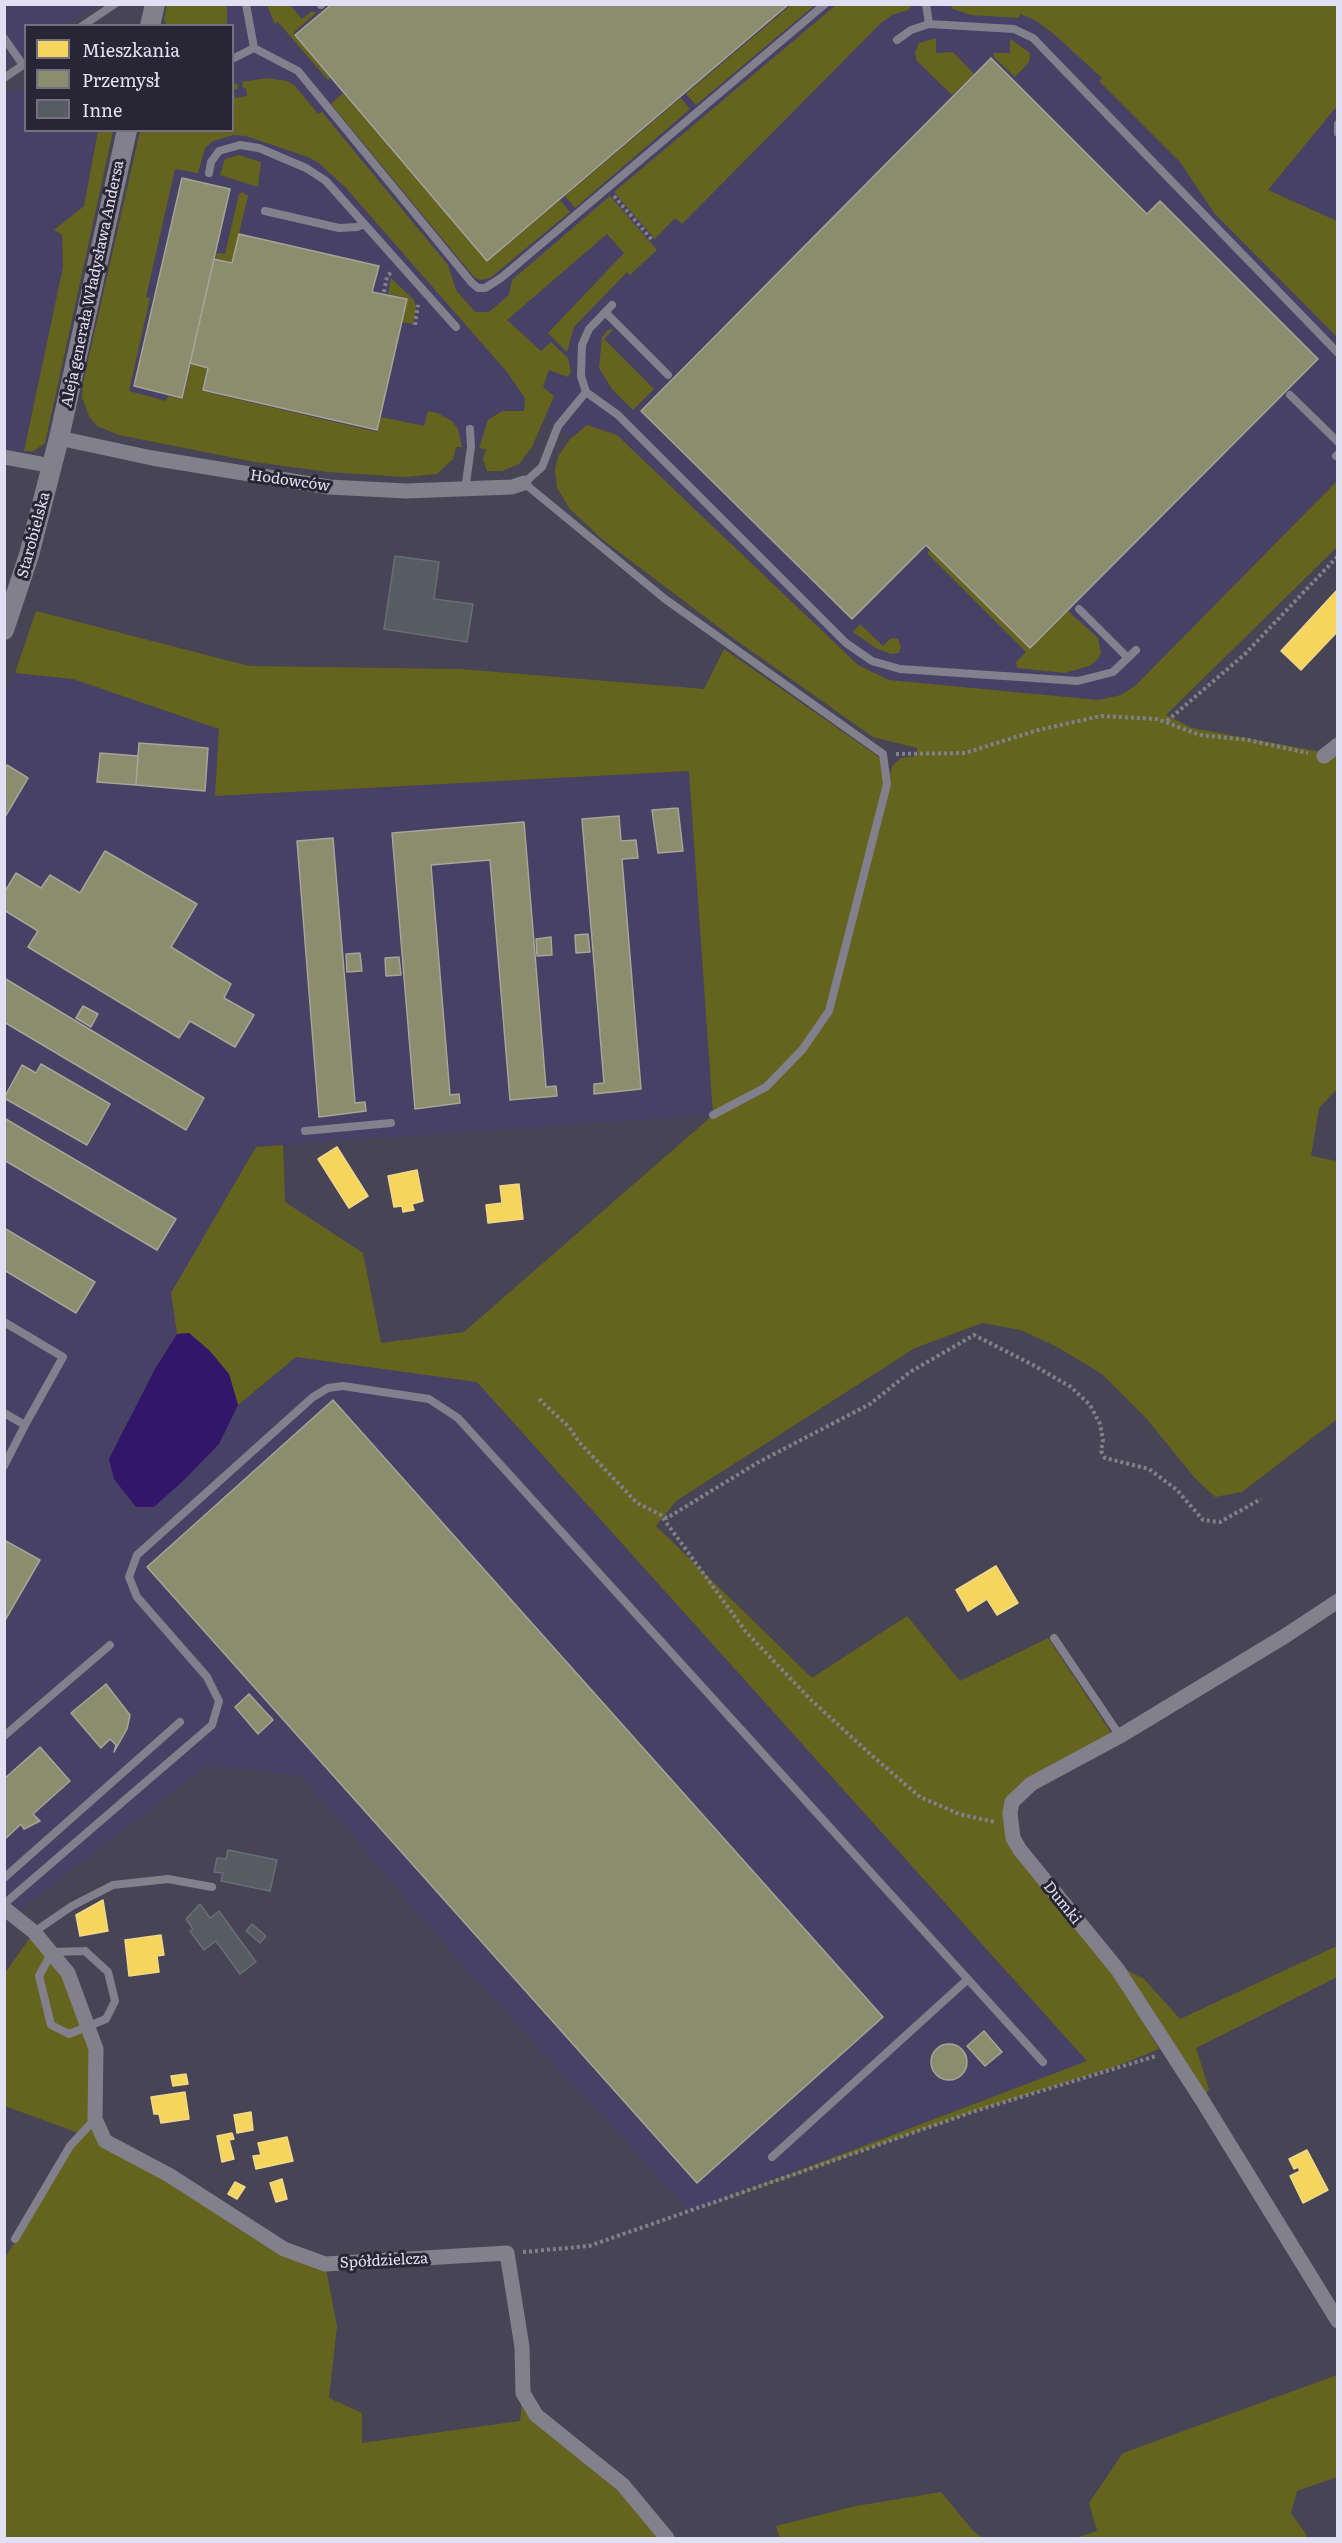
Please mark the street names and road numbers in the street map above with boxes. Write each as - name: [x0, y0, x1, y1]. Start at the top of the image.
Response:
- street label: Aleja generała Władysława Andersa: [58, 159, 128, 409]
- street label: Hodowców: [249, 466, 331, 496]
- street label: Starobielska: [14, 490, 54, 580]
- street label: Dumki: [1039, 1878, 1085, 1928]
- street label: Spółdzielcza: [339, 2250, 429, 2272]

